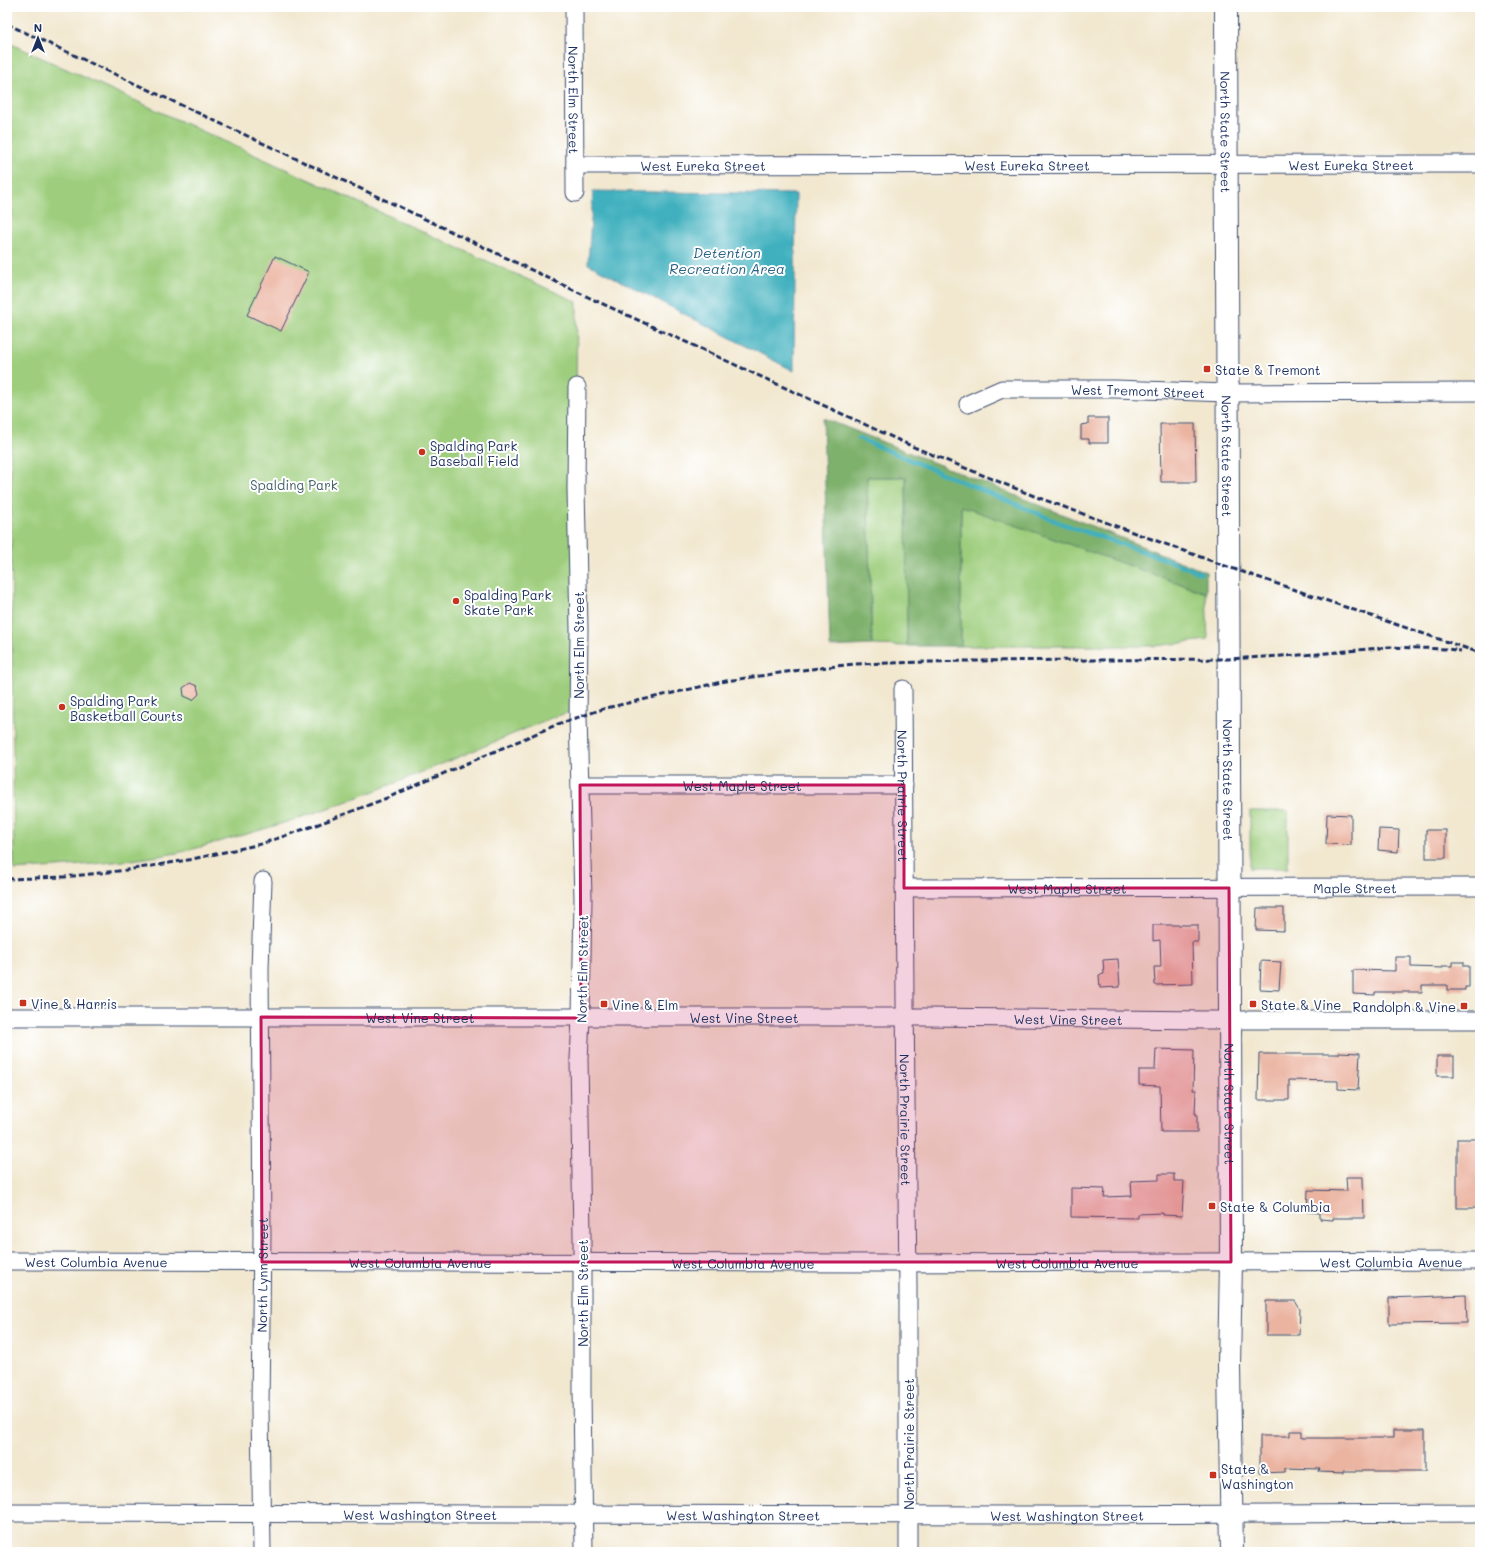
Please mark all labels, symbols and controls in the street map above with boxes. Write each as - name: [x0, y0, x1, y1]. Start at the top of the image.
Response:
- north arrow: [18, 18, 58, 58]
- text: N: [34, 20, 42, 35]
- street label: North Elm Street: [566, 46, 583, 154]
- street label: North State Street: [1218, 71, 1235, 193]
- street label: West Eureka Street: [640, 156, 766, 173]
- street label: West Eureka Street: [964, 156, 1090, 173]
- street label: West Eureka Street: [1288, 156, 1414, 173]
- water label: Detention Recreation Area: [669, 243, 785, 278]
- place label: State & Tremont: [1215, 361, 1321, 378]
- marker: State & Tremont: [1202, 364, 1212, 374]
- street label: West Tremont Street: [1071, 380, 1205, 401]
- street label: North State Street: [1219, 395, 1237, 517]
- place label: Spalding Park Baseball Field: [430, 437, 518, 469]
- marker: Spalding Park Baseball Field: [417, 447, 427, 457]
- park label: Spalding Park: [250, 476, 338, 493]
- place label: Spalding Park Skate Park: [464, 586, 551, 618]
- street label: North Elm Street: [570, 591, 587, 699]
- marker: Spalding Park Skate Park: [451, 596, 461, 606]
- place label: Spalding Park Basketball Courts: [70, 692, 183, 724]
- marker: Spalding Park Basketball Courts: [57, 702, 67, 712]
- street label: North State Street: [1220, 719, 1238, 841]
- street label: North Prairie Street: [895, 730, 913, 862]
- street label: West Maple Street: [682, 777, 802, 794]
- street label: West Maple Street: [1007, 879, 1127, 896]
- street label: Maple Street: [1313, 879, 1397, 896]
- street label: North Elm Street: [573, 915, 591, 1023]
- place label: Vine & Harris: [31, 995, 117, 1012]
- place label: Vine & Elm: [612, 996, 678, 1013]
- place label: State & Vine: [1261, 996, 1341, 1013]
- marker: Vine & Harris: [18, 998, 28, 1008]
- place label: Randolph & Vine: [1353, 998, 1456, 1015]
- marker: Vine & Elm: [599, 999, 609, 1009]
- marker: State & Vine: [1248, 999, 1258, 1009]
- marker: Randolph & Vine: [1459, 1001, 1469, 1011]
- street label: West Vine Street: [366, 1009, 475, 1026]
- street label: West Vine Street: [690, 1009, 799, 1026]
- street label: West Vine Street: [1013, 1009, 1123, 1028]
- street label: North State Street: [1222, 1043, 1239, 1165]
- street label: North Prairie Street: [897, 1054, 915, 1186]
- place label: State & Columbia: [1220, 1198, 1331, 1215]
- marker: State & Columbia: [1207, 1201, 1217, 1211]
- street label: North Lynn Street: [252, 1217, 271, 1333]
- street label: North Elm Street: [574, 1239, 591, 1347]
- street label: West Columbia Avenue: [24, 1253, 168, 1270]
- street label: West Columbia Avenue: [348, 1253, 492, 1271]
- street label: West Columbia Avenue: [1319, 1253, 1463, 1270]
- street label: West Columbia Avenue: [671, 1254, 815, 1271]
- street label: West Columbia Avenue: [995, 1254, 1139, 1271]
- street label: North Prairie Street: [900, 1378, 917, 1510]
- place label: State & Washington: [1221, 1460, 1294, 1492]
- marker: State & Washington: [1208, 1470, 1218, 1480]
- street label: West Washington Street: [343, 1505, 497, 1522]
- street label: West Washington Street: [666, 1506, 820, 1523]
- street label: West Washington Street: [990, 1506, 1144, 1524]

